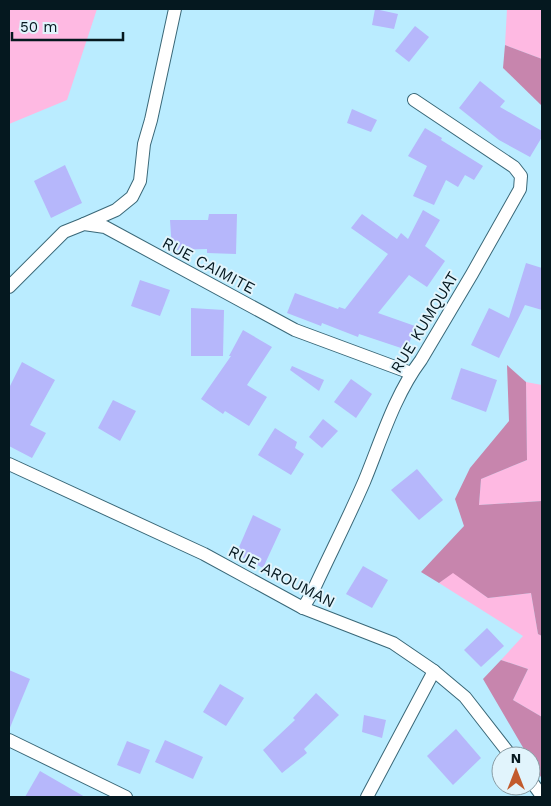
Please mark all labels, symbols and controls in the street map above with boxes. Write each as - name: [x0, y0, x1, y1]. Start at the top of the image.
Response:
- scale bar: [12, 10, 124, 42]
- text: 50 m: [20, 18, 57, 36]
- street label: RUE CAIMITE: [159, 233, 258, 298]
- street label: RUE KUMQUAT: [387, 268, 462, 376]
- street label: RUE AROUMAN: [225, 541, 338, 612]
- north arrow: [491, 746, 541, 796]
- text: N: [511, 750, 521, 766]

